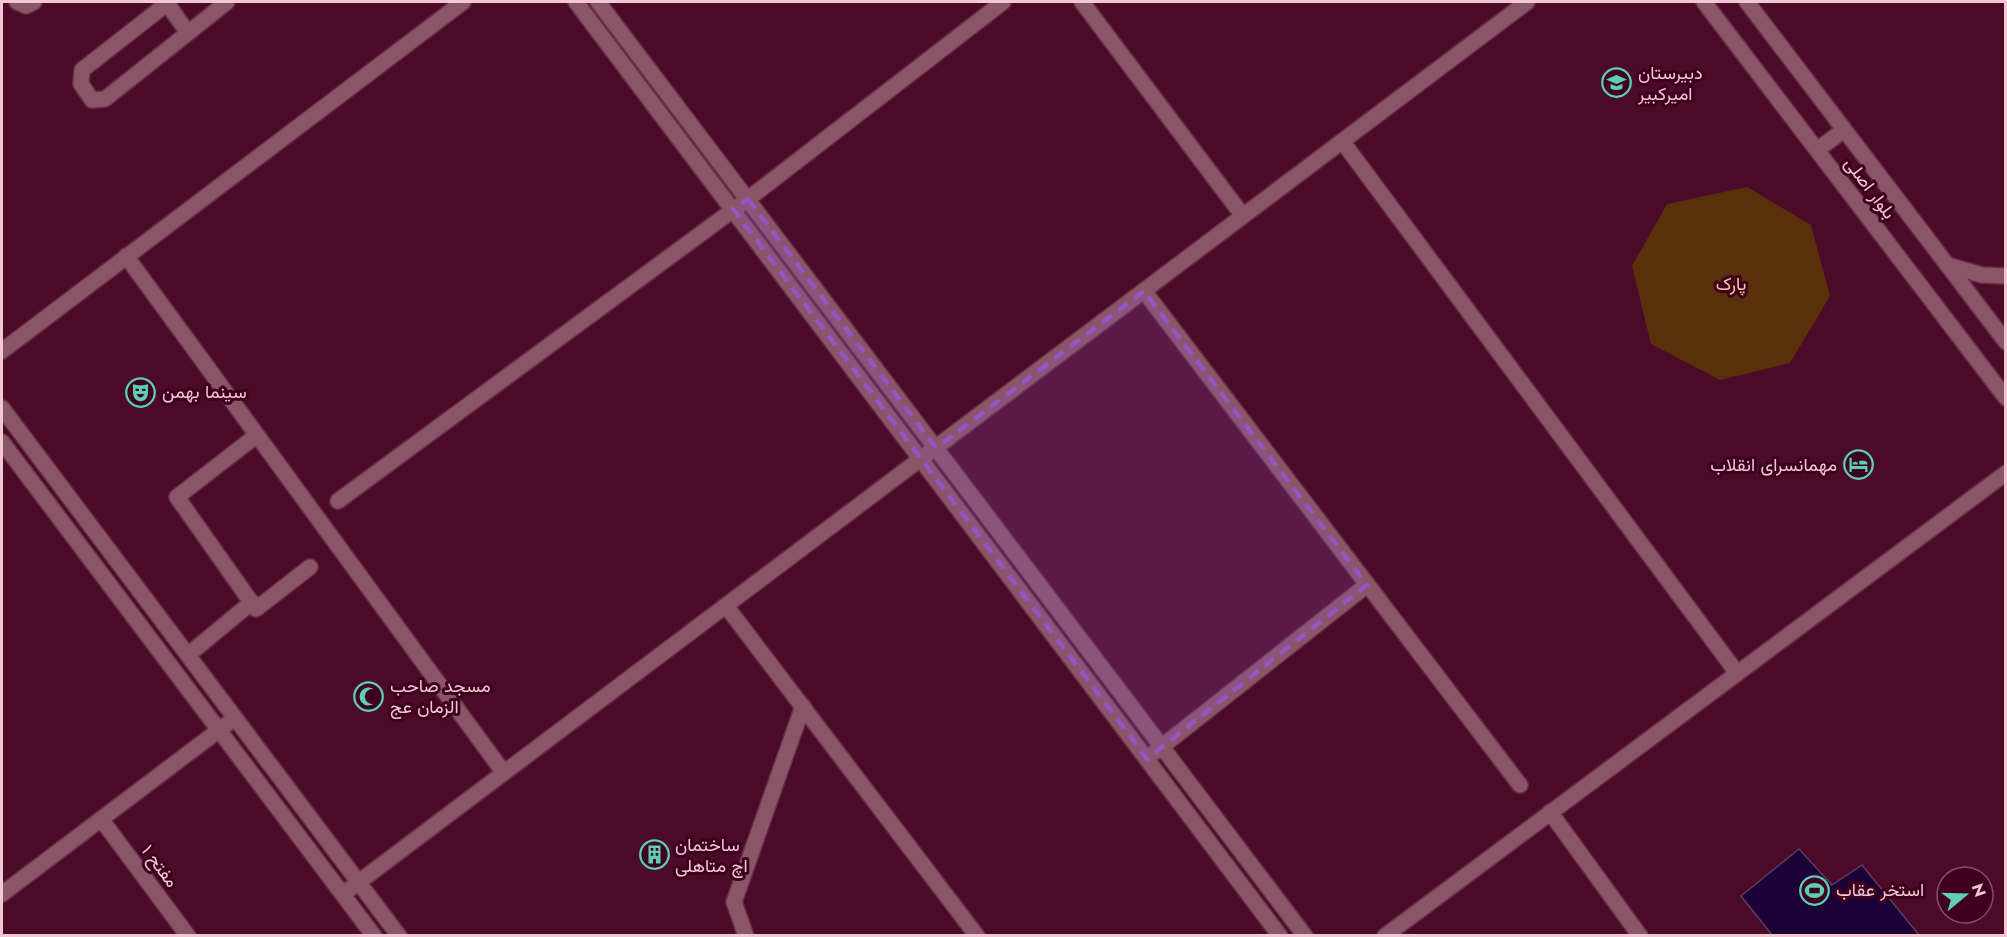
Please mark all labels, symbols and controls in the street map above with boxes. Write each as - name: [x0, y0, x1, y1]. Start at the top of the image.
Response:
- place label: دبیرستان امیرکبیر: [1637, 60, 1703, 107]
- school or university icon: دبیرستان امیرکبیر: [1601, 67, 1633, 99]
- street label: بلوار اصلی: [1838, 152, 1902, 224]
- park label: پارک: [1716, 271, 1746, 297]
- theatre icon: سینما بهمن: [125, 376, 157, 408]
- place label: سینما بهمن: [162, 379, 247, 405]
- hotel icon: مهمانسرای انقلاب: [1842, 449, 1874, 481]
- place label: مهمانسرای انقلاب: [1710, 452, 1837, 478]
- place label: مسجد صاحب الزمان عج: [390, 673, 491, 720]
- mosque icon: مسجد صاحب الزمان عج: [353, 680, 385, 712]
- place label: ساختمان اچ متاهلی: [675, 832, 748, 879]
- street label: مفتح ۱: [135, 839, 185, 893]
- building icon: ساختمان اچ متاهلی: [638, 839, 670, 871]
- north arrow: [1935, 865, 1995, 925]
- sports icon: استخر عقاب: [1799, 874, 1831, 906]
- place label: استخر عقاب: [1836, 877, 1924, 903]
- text: N: [1966, 881, 1992, 900]

